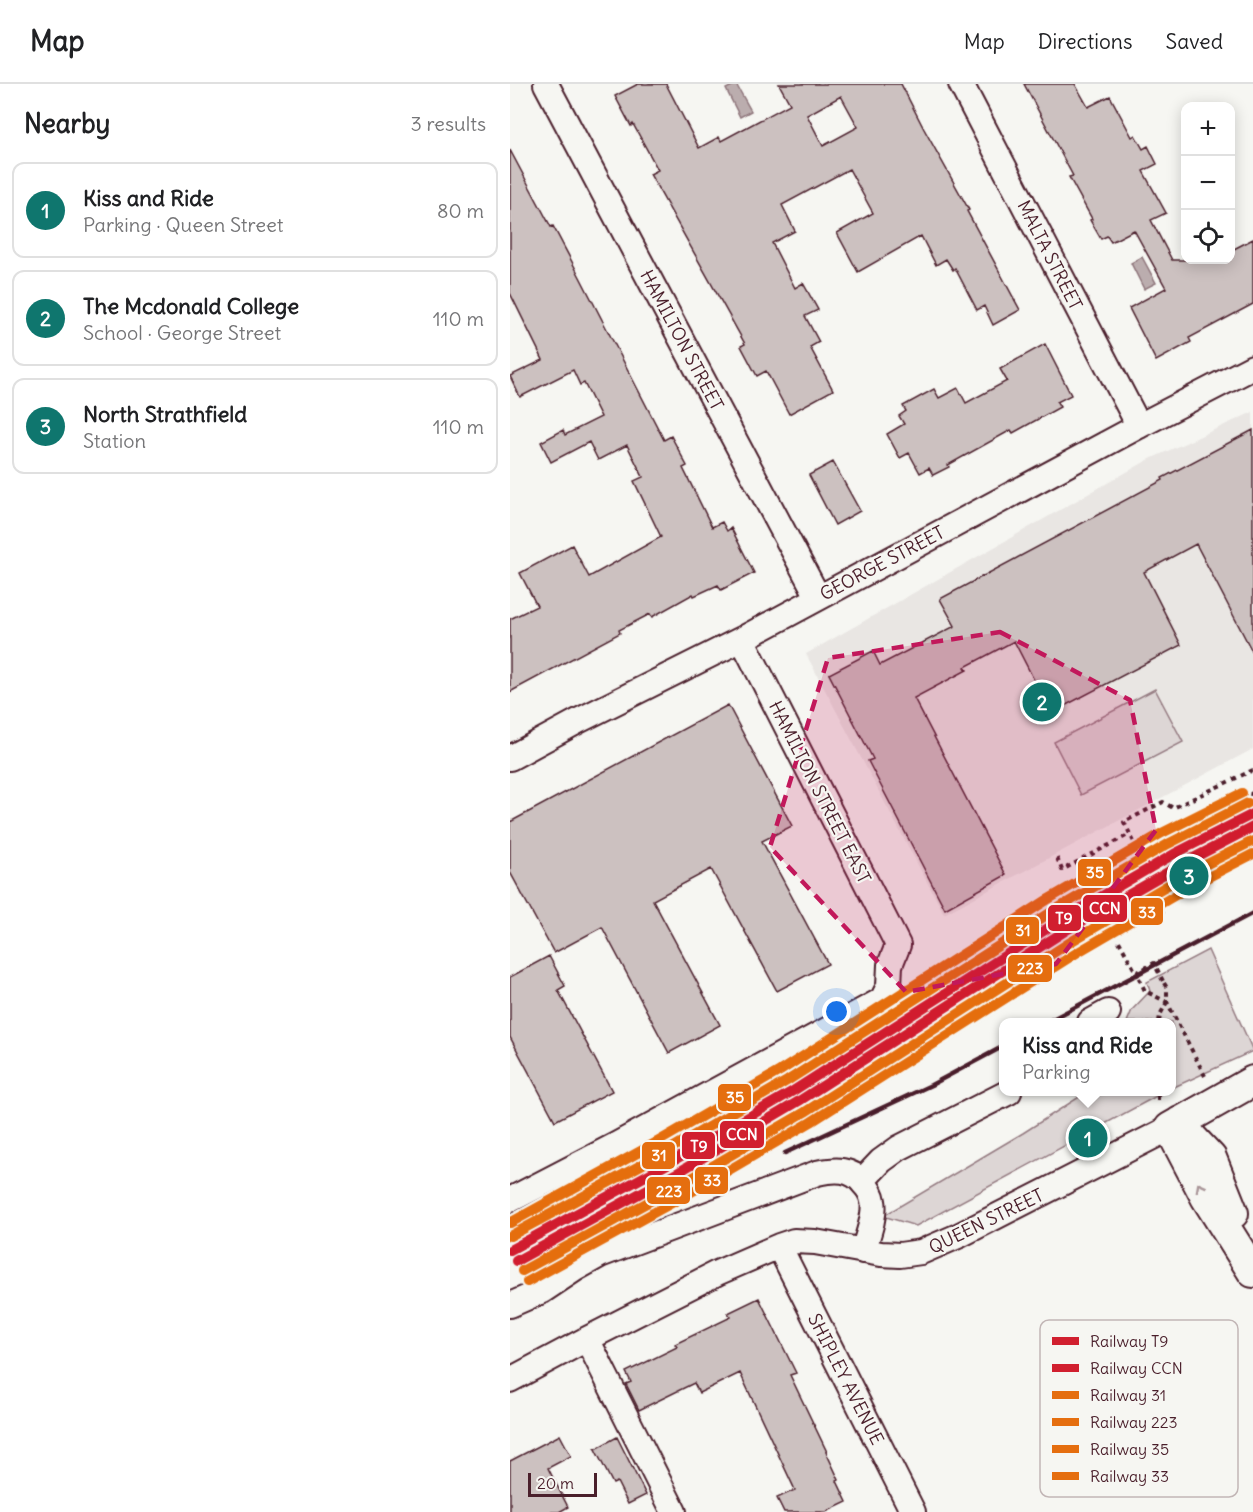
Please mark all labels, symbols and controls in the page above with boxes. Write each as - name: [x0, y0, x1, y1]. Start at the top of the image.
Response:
- text: Map: [30, 23, 84, 59]
- text: Map: [964, 28, 1005, 55]
- text: Directions: [1038, 28, 1132, 55]
- text: Saved: [1165, 28, 1223, 55]
- map controls: [1181, 102, 1235, 264]
- button: +: [1181, 102, 1235, 156]
- text: Nearby: [24, 107, 110, 140]
- text: 3 results: [410, 111, 486, 136]
- button: −: [1181, 156, 1235, 210]
- text: Kiss and Ride: [83, 184, 214, 212]
- street label: MALTA STREET: [1012, 196, 1088, 314]
- text: 1: [42, 198, 49, 223]
- text: 80 m: [437, 198, 484, 223]
- button: locate: [1181, 210, 1235, 264]
- text: Parking · Queen Street: [83, 212, 283, 237]
- street label: HAMILTON STREET: [635, 266, 729, 414]
- text: The Mcdonald College: [83, 292, 299, 320]
- text: 2: [40, 306, 51, 331]
- text: 110 m: [433, 306, 484, 331]
- text: School · George Street: [83, 320, 281, 345]
- text: North Strathfield: [83, 400, 247, 428]
- text: 3: [40, 414, 51, 439]
- text: 110 m: [433, 414, 484, 439]
- text: Station: [83, 428, 146, 453]
- street label: GEORGE STREET: [816, 520, 948, 606]
- pin: 2: [1022, 680, 1062, 724]
- street label: HAMILTON STREET EAST: [764, 697, 876, 887]
- pin: 3: [1170, 854, 1208, 898]
- line badge: 35: [1077, 858, 1112, 887]
- text: 35: [1086, 862, 1104, 882]
- line badge: CCN: [1082, 894, 1128, 923]
- line badge: 33: [1130, 897, 1164, 926]
- text: CCN: [1089, 898, 1121, 918]
- text: 33: [1138, 902, 1156, 922]
- line badge: T9: [1047, 904, 1082, 932]
- text: T9: [1055, 908, 1073, 928]
- line badge: 31: [1005, 916, 1040, 945]
- text: 31: [1015, 920, 1031, 940]
- line badge: 223: [1007, 954, 1053, 983]
- text: 223: [1017, 958, 1043, 978]
- your location: [822, 997, 851, 1026]
- popup: [999, 1018, 1176, 1096]
- text: Kiss and Ride: [1022, 1031, 1153, 1059]
- text: Parking: [1022, 1059, 1091, 1084]
- line badge: 35: [717, 1083, 752, 1112]
- text: 35: [726, 1087, 744, 1107]
- pin: 1: [1068, 1116, 1108, 1160]
- line badge: CCN: [719, 1120, 765, 1149]
- text: CCN: [726, 1124, 758, 1144]
- line badge: T9: [681, 1131, 716, 1160]
- text: T9: [690, 1136, 708, 1156]
- line badge: 31: [641, 1141, 676, 1170]
- text: 31: [651, 1145, 667, 1165]
- line badge: 33: [694, 1166, 729, 1195]
- text: 33: [703, 1170, 721, 1190]
- line badge: 223: [646, 1176, 691, 1205]
- text: 223: [656, 1181, 682, 1201]
- street label: QUEEN STREET: [925, 1183, 1047, 1259]
- one-way arrow: [1196, 1183, 1207, 1193]
- street label: SHIPLEY AVENUE: [803, 1309, 889, 1449]
- legend: [1040, 1320, 1238, 1497]
- text: Railway T9: [1090, 1331, 1168, 1351]
- text: Railway CCN: [1090, 1358, 1183, 1378]
- text: Railway 31: [1090, 1385, 1166, 1405]
- text: Railway 223: [1090, 1412, 1178, 1432]
- text: Railway 35: [1090, 1439, 1169, 1459]
- text: Railway 33: [1090, 1466, 1169, 1486]
- scale bar: [528, 1470, 597, 1498]
- text: 20 m: [537, 1473, 574, 1493]

